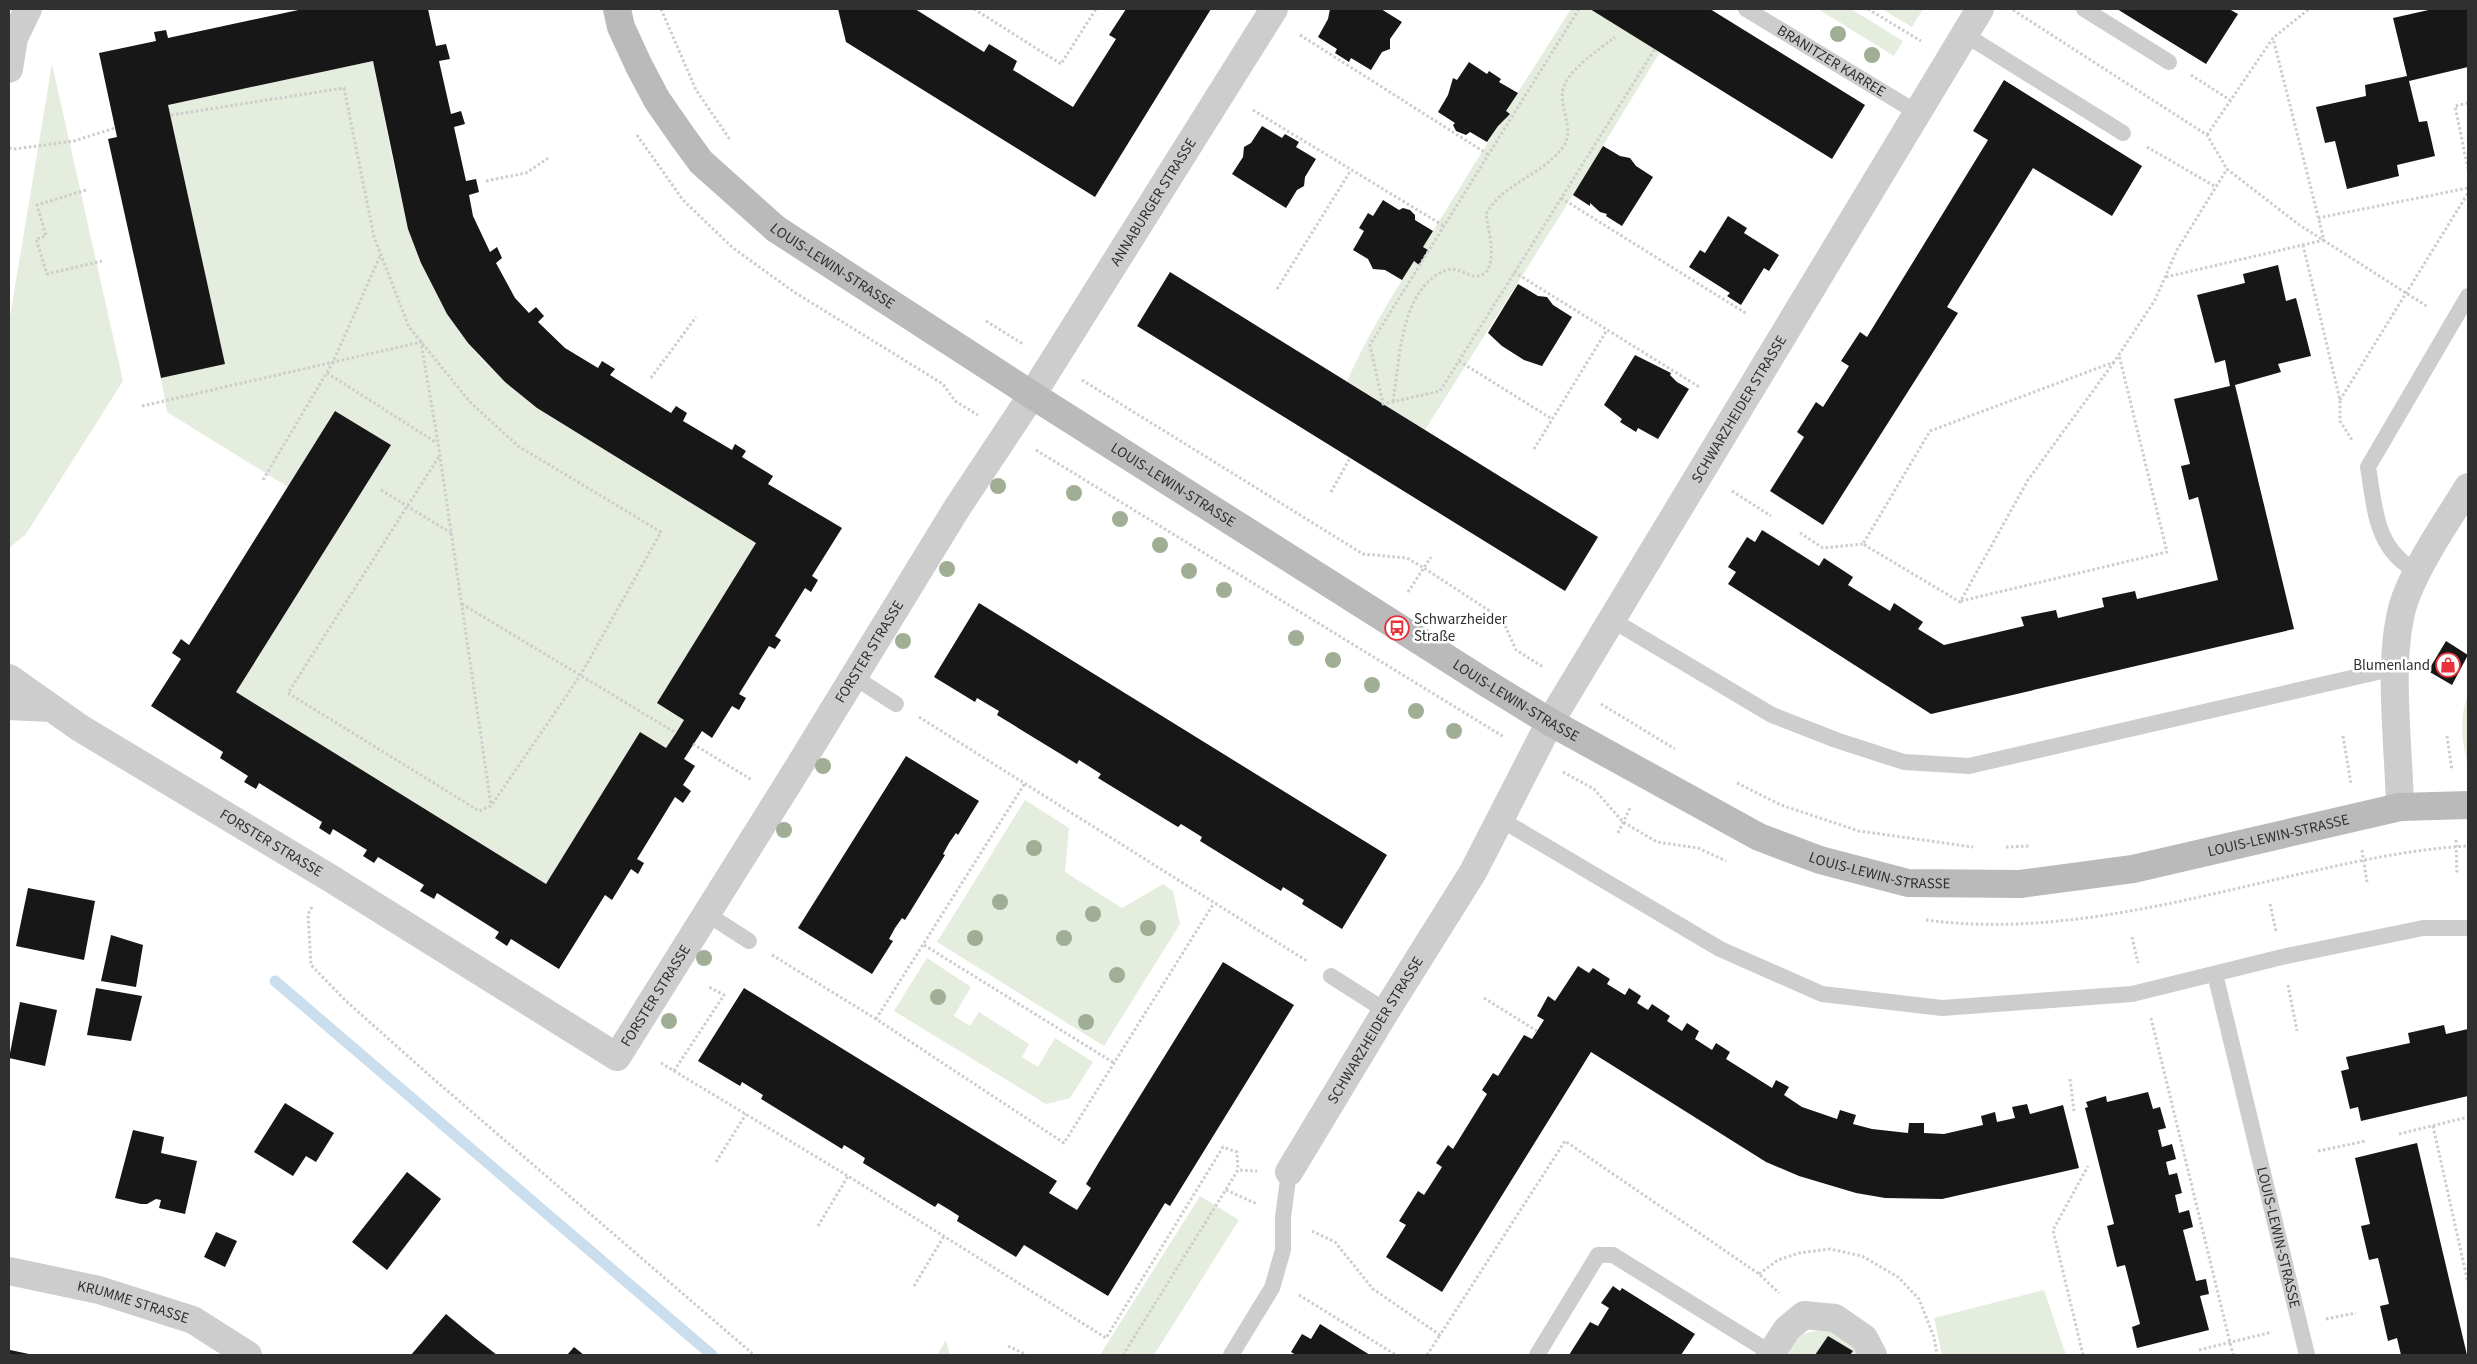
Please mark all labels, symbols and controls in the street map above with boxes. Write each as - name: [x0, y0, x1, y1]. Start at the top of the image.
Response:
- street label: BRANITZER KARREE: [1773, 20, 1890, 102]
- street label: ANNABURGER STRASSE: [1105, 134, 1201, 270]
- street label: LOUIS-LEWIN-STRASSE: [765, 218, 899, 314]
- street label: SCHWARZHEIDER STRASSE: [1686, 331, 1791, 487]
- street label: LOUIS-LEWIN-STRASSE: [1107, 437, 1240, 532]
- street label: FORSTER STRASSE: [830, 596, 909, 707]
- place label: Schwarzheider Straße: [1414, 609, 1508, 647]
- bus stop icon: Schwarzheider Straße: [1384, 615, 1410, 641]
- shop icon: Blumenland: [2435, 652, 2461, 678]
- street label: LOUIS-LEWIN-STRASSE: [1449, 654, 1583, 747]
- place label: Blumenland: [2353, 655, 2430, 676]
- street label: FORSTER STRASSE: [216, 804, 327, 882]
- street label: LOUIS-LEWIN-STRASSE: [2205, 809, 2351, 862]
- street label: LOUIS-LEWIN-STRASSE: [1806, 846, 1951, 894]
- street label: FORSTER STRASSE: [615, 940, 695, 1051]
- street label: SCHWARZHEIDER STRASSE: [1322, 952, 1428, 1108]
- street label: LOUIS-LEWIN-STRASSE: [2251, 1165, 2306, 1310]
- street label: KRUMME STRASSE: [75, 1275, 192, 1329]

